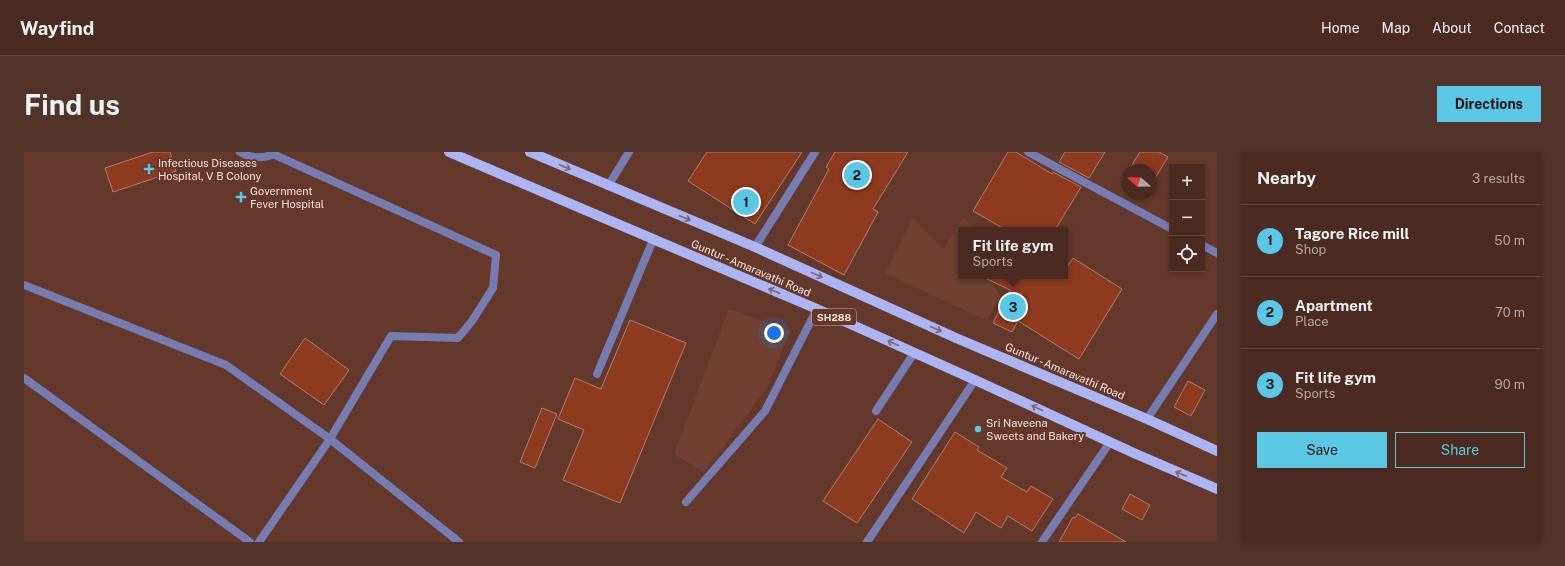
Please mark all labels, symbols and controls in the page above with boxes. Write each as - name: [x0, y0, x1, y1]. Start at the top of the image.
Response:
- text: Wayfind: [20, 17, 94, 39]
- text: Home: [1321, 20, 1360, 36]
- text: Map: [1382, 20, 1410, 36]
- text: About: [1432, 20, 1472, 36]
- text: Contact: [1494, 20, 1545, 36]
- button: Directions: [1437, 86, 1541, 122]
- text: Find us: [24, 88, 120, 121]
- place label: Infectious Diseases Hospital, V B Colony: [158, 157, 261, 182]
- pin: 2: [844, 160, 870, 190]
- marker: Infectious Diseases Hospital, V B Colony: [143, 163, 155, 175]
- one-way arrow: [559, 164, 571, 172]
- north arrow: [1121, 164, 1157, 200]
- map controls: [1169, 164, 1205, 272]
- button: +: [1169, 164, 1205, 200]
- text: Nearby: [1257, 168, 1316, 188]
- text: 3 results: [1472, 171, 1525, 186]
- place label: Government Fever Hospital: [250, 185, 324, 210]
- pin: 1: [733, 187, 759, 217]
- marker: Government Fever Hospital: [235, 191, 247, 203]
- button: −: [1169, 200, 1205, 236]
- one-way arrow: [679, 215, 691, 222]
- text: Tagore Rice mill: [1295, 225, 1410, 242]
- popup: [958, 227, 1068, 279]
- text: 1: [1267, 233, 1273, 248]
- text: 50 m: [1494, 233, 1525, 248]
- button: locate: [1169, 236, 1205, 272]
- street label: Guntur - Amaravathi Road: [689, 237, 813, 299]
- text: Fit life gym: [972, 237, 1054, 254]
- text: Shop: [1295, 242, 1326, 257]
- text: Sports: [972, 254, 1013, 269]
- one-way arrow: [811, 272, 823, 279]
- one-way arrow: [769, 287, 781, 294]
- pin: 3: [1000, 292, 1026, 322]
- text: Apartment: [1295, 297, 1373, 314]
- text: 2: [1266, 305, 1274, 320]
- text: 70 m: [1495, 305, 1525, 320]
- road number: SH288: [812, 309, 856, 325]
- text: Place: [1295, 314, 1329, 329]
- your location: [764, 323, 784, 343]
- one-way arrow: [929, 326, 941, 333]
- one-way arrow: [888, 339, 900, 346]
- street label: Guntur - Amaravathi Road: [1003, 340, 1127, 402]
- text: Fit life gym: [1295, 369, 1376, 386]
- text: 3: [1266, 377, 1274, 392]
- text: 90 m: [1495, 377, 1525, 392]
- text: Sports: [1295, 386, 1335, 401]
- one-way arrow: [1031, 404, 1043, 412]
- place label: Sri Naveena Sweets and Bakery: [986, 417, 1084, 442]
- marker: Sri Naveena Sweets and Bakery: [973, 424, 983, 434]
- button: Save: [1257, 432, 1387, 468]
- button: Share: [1395, 432, 1525, 468]
- one-way arrow: [1176, 469, 1188, 477]

